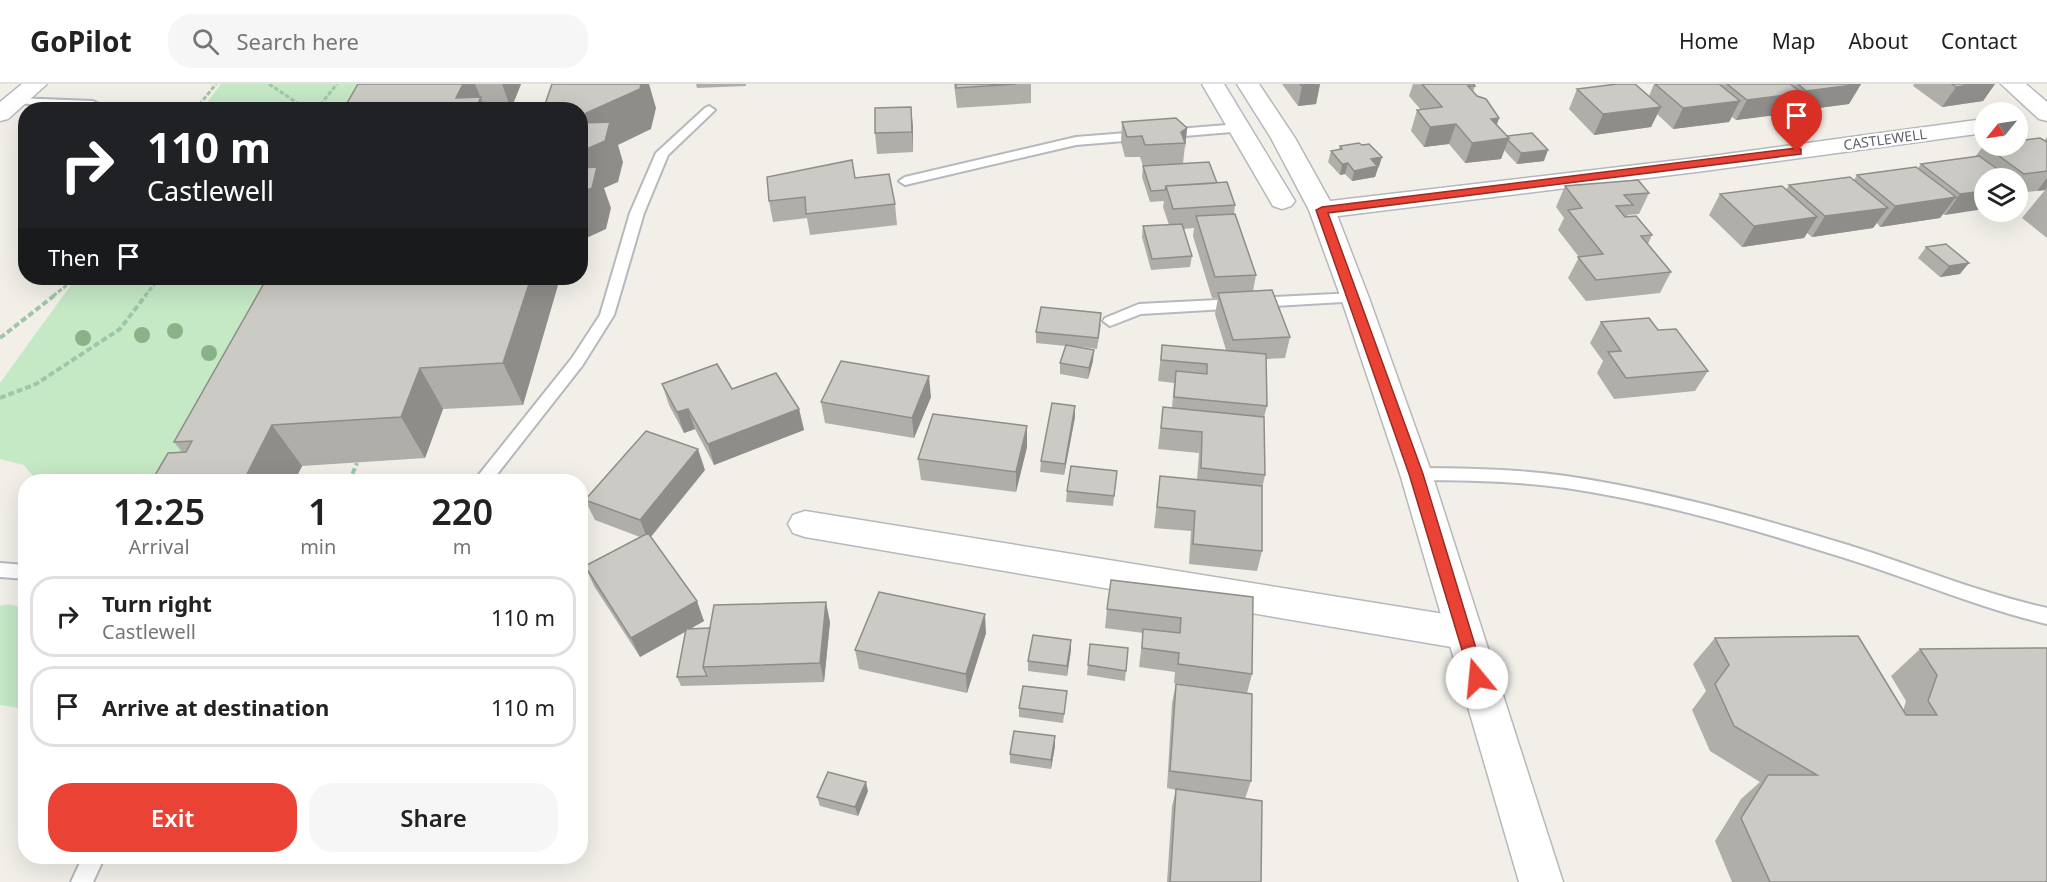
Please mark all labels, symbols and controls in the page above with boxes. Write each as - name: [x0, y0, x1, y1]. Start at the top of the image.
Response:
- search box: [168, 14, 588, 68]
- text: GoPilot: [30, 22, 132, 60]
- icon: search: [189, 25, 222, 58]
- text: Search here: [237, 26, 359, 56]
- text: Home: [1679, 27, 1739, 55]
- text: Map: [1772, 27, 1815, 55]
- text: About: [1848, 27, 1908, 55]
- text: Contact: [1941, 27, 2017, 55]
- pin: [1771, 90, 1822, 152]
- icon: arrive: [1780, 99, 1813, 132]
- north arrow: [1974, 102, 2028, 156]
- map controls: [1974, 102, 2028, 222]
- text: 110 m: [147, 118, 271, 175]
- street label: CASTLEWELL: [1842, 124, 1928, 154]
- icon: right: [48, 126, 126, 204]
- button: layers: [1974, 168, 2028, 222]
- text: Castlewell: [147, 172, 274, 209]
- icon: arrive: [112, 240, 145, 273]
- text: Then: [48, 242, 100, 272]
- text: 12:25: [113, 487, 205, 536]
- text: 1: [308, 487, 329, 536]
- text: 220: [431, 487, 493, 536]
- text: Arrival: [129, 533, 190, 560]
- text: min: [300, 533, 336, 560]
- text: m: [453, 533, 472, 560]
- text: Turn right: [102, 588, 212, 618]
- icon: right: [51, 600, 84, 633]
- text: 110 m: [491, 602, 555, 632]
- text: Castlewell: [102, 618, 196, 645]
- position arrow: [1445, 646, 1509, 710]
- icon: arrive: [51, 690, 84, 723]
- text: Arrive at destination: [102, 692, 329, 722]
- text: 110 m: [491, 692, 555, 722]
- button: Exit: [48, 783, 297, 852]
- button: Share: [309, 783, 558, 852]

